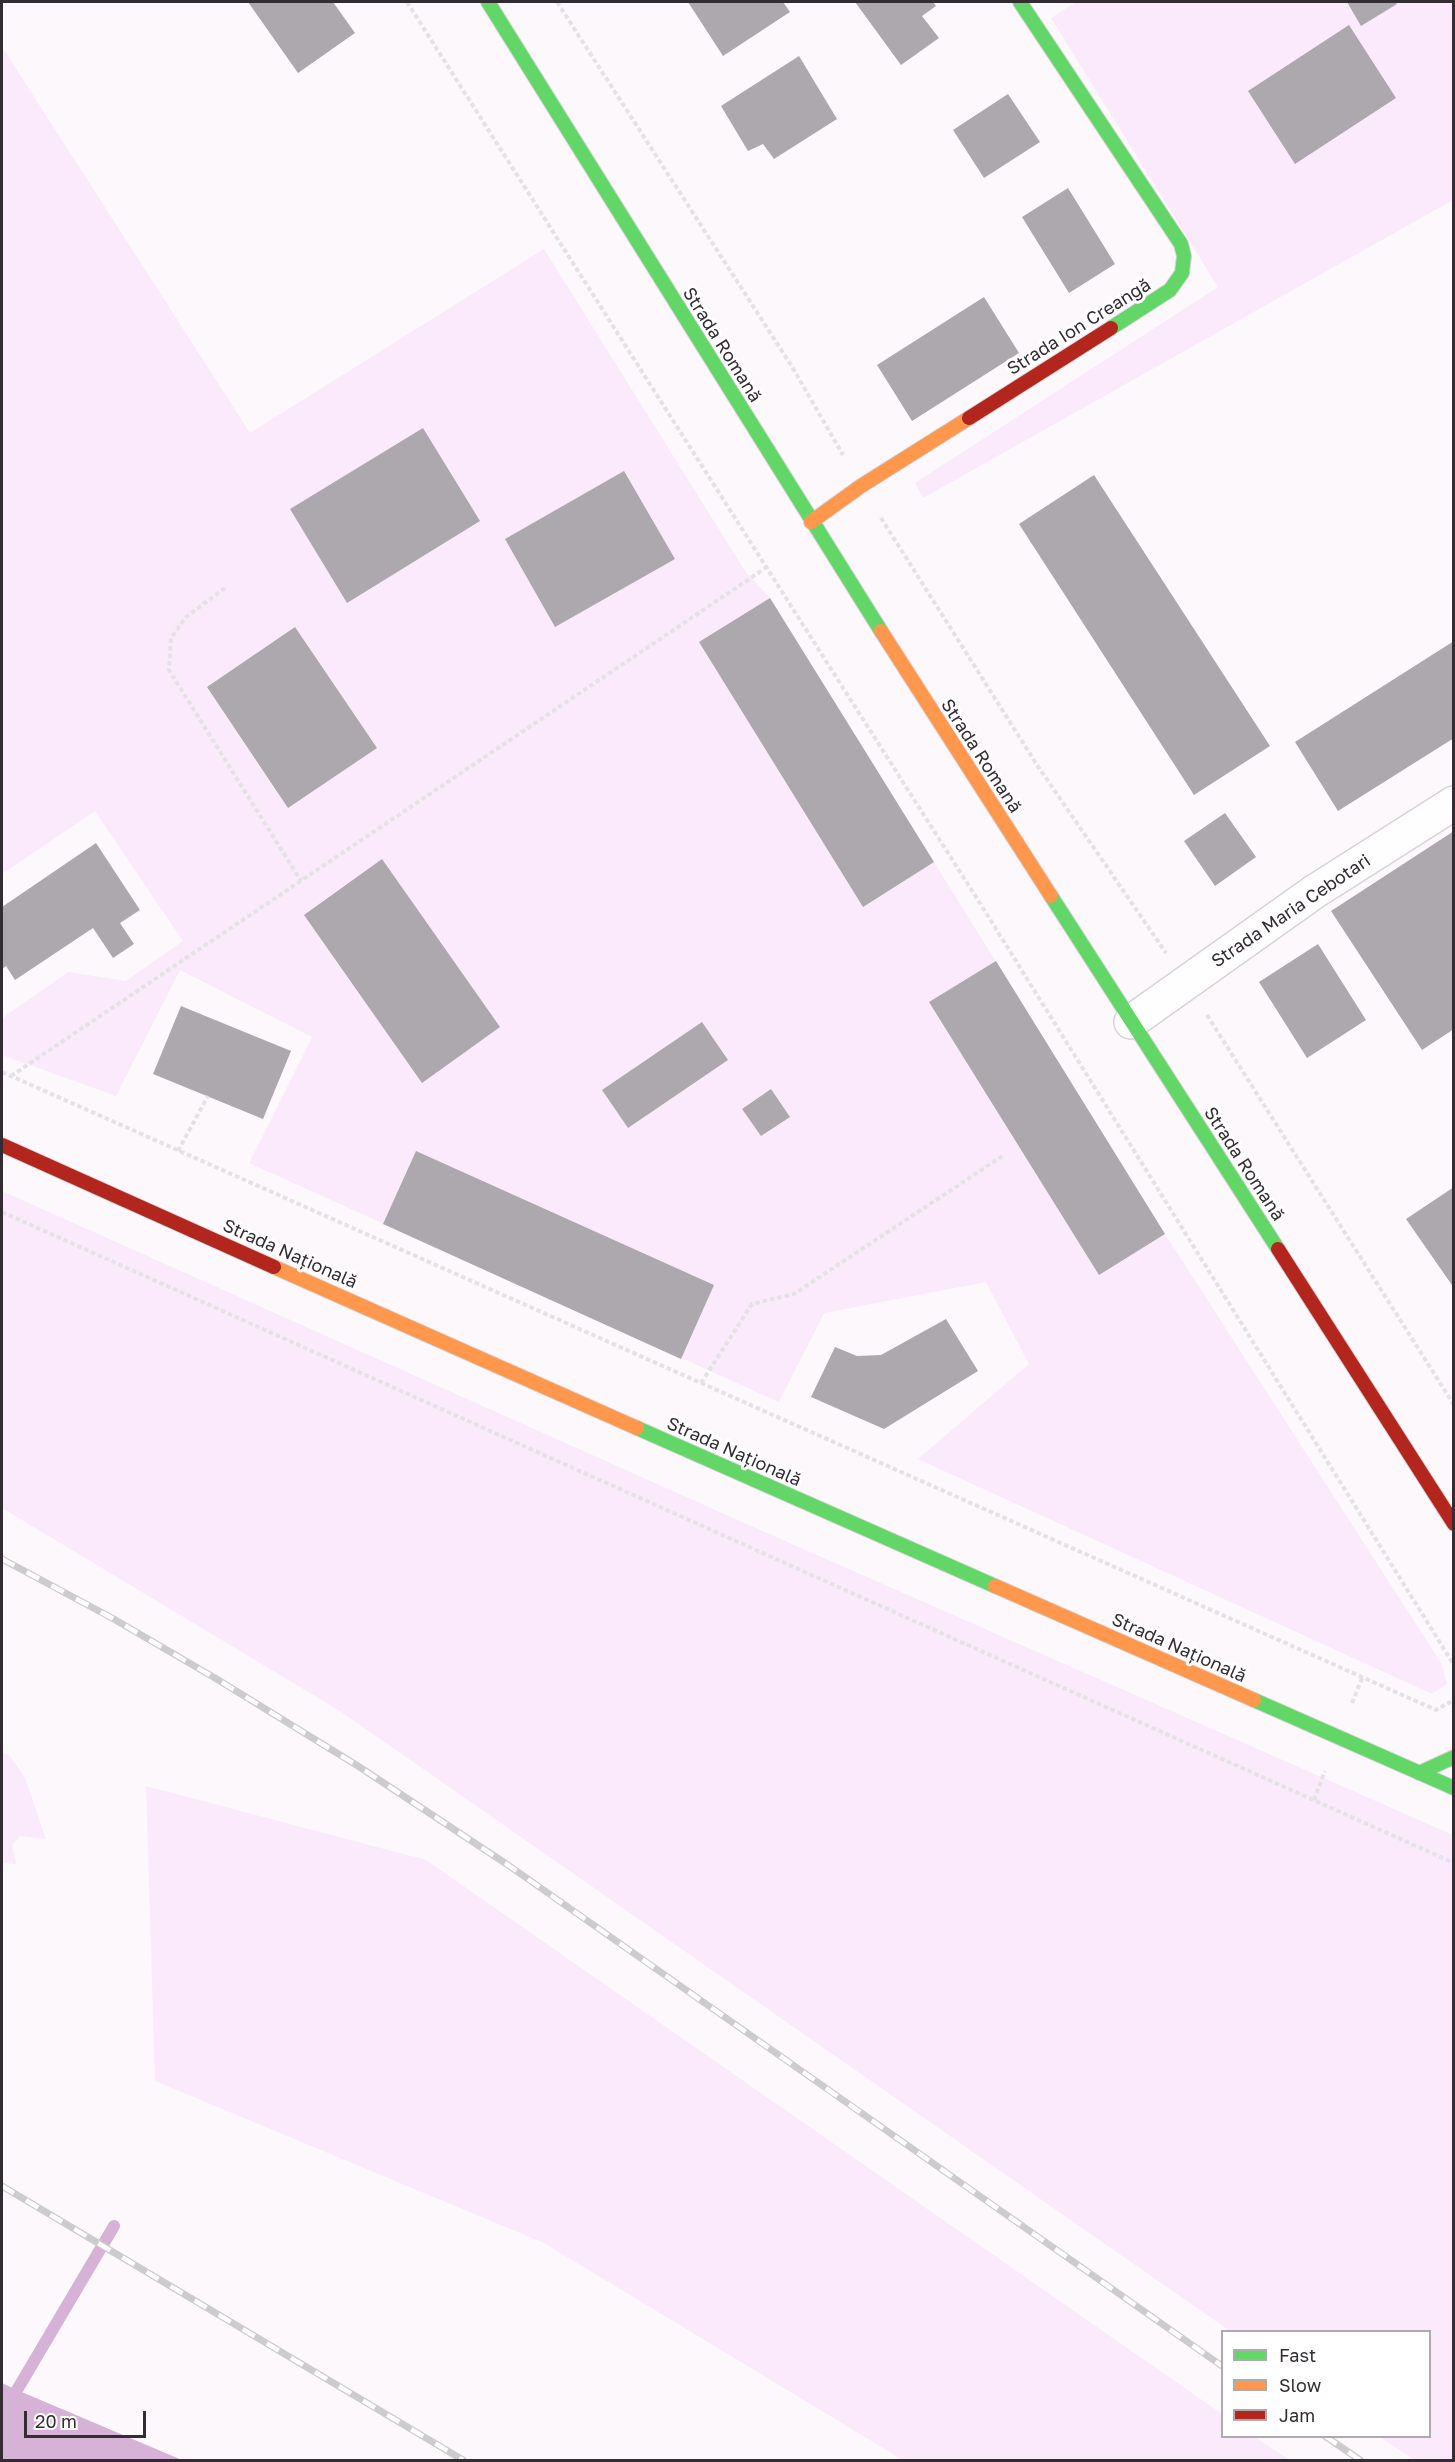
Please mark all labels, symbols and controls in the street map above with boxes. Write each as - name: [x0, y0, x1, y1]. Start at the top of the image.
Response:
- street label: Strada Ion Creangă: [1003, 274, 1155, 380]
- street label: Strada Romană: [678, 284, 766, 406]
- street label: Strada Romană: [936, 695, 1026, 817]
- street label: Strada Maria Cebotari: [1207, 850, 1375, 972]
- street label: Strada Romană: [1199, 1103, 1289, 1225]
- street label: Strada Națională: [219, 1215, 361, 1293]
- street label: Strada Națională: [663, 1413, 805, 1491]
- street label: Strada Națională: [1108, 1609, 1250, 1687]
- legend: [1221, 2330, 1431, 2438]
- text: Fast: [1279, 2344, 1316, 2366]
- text: Slow: [1279, 2374, 1321, 2396]
- scale bar: [27, 2399, 148, 2437]
- text: Jam: [1279, 2404, 1315, 2426]
- text: 20 m: [35, 2410, 77, 2432]

